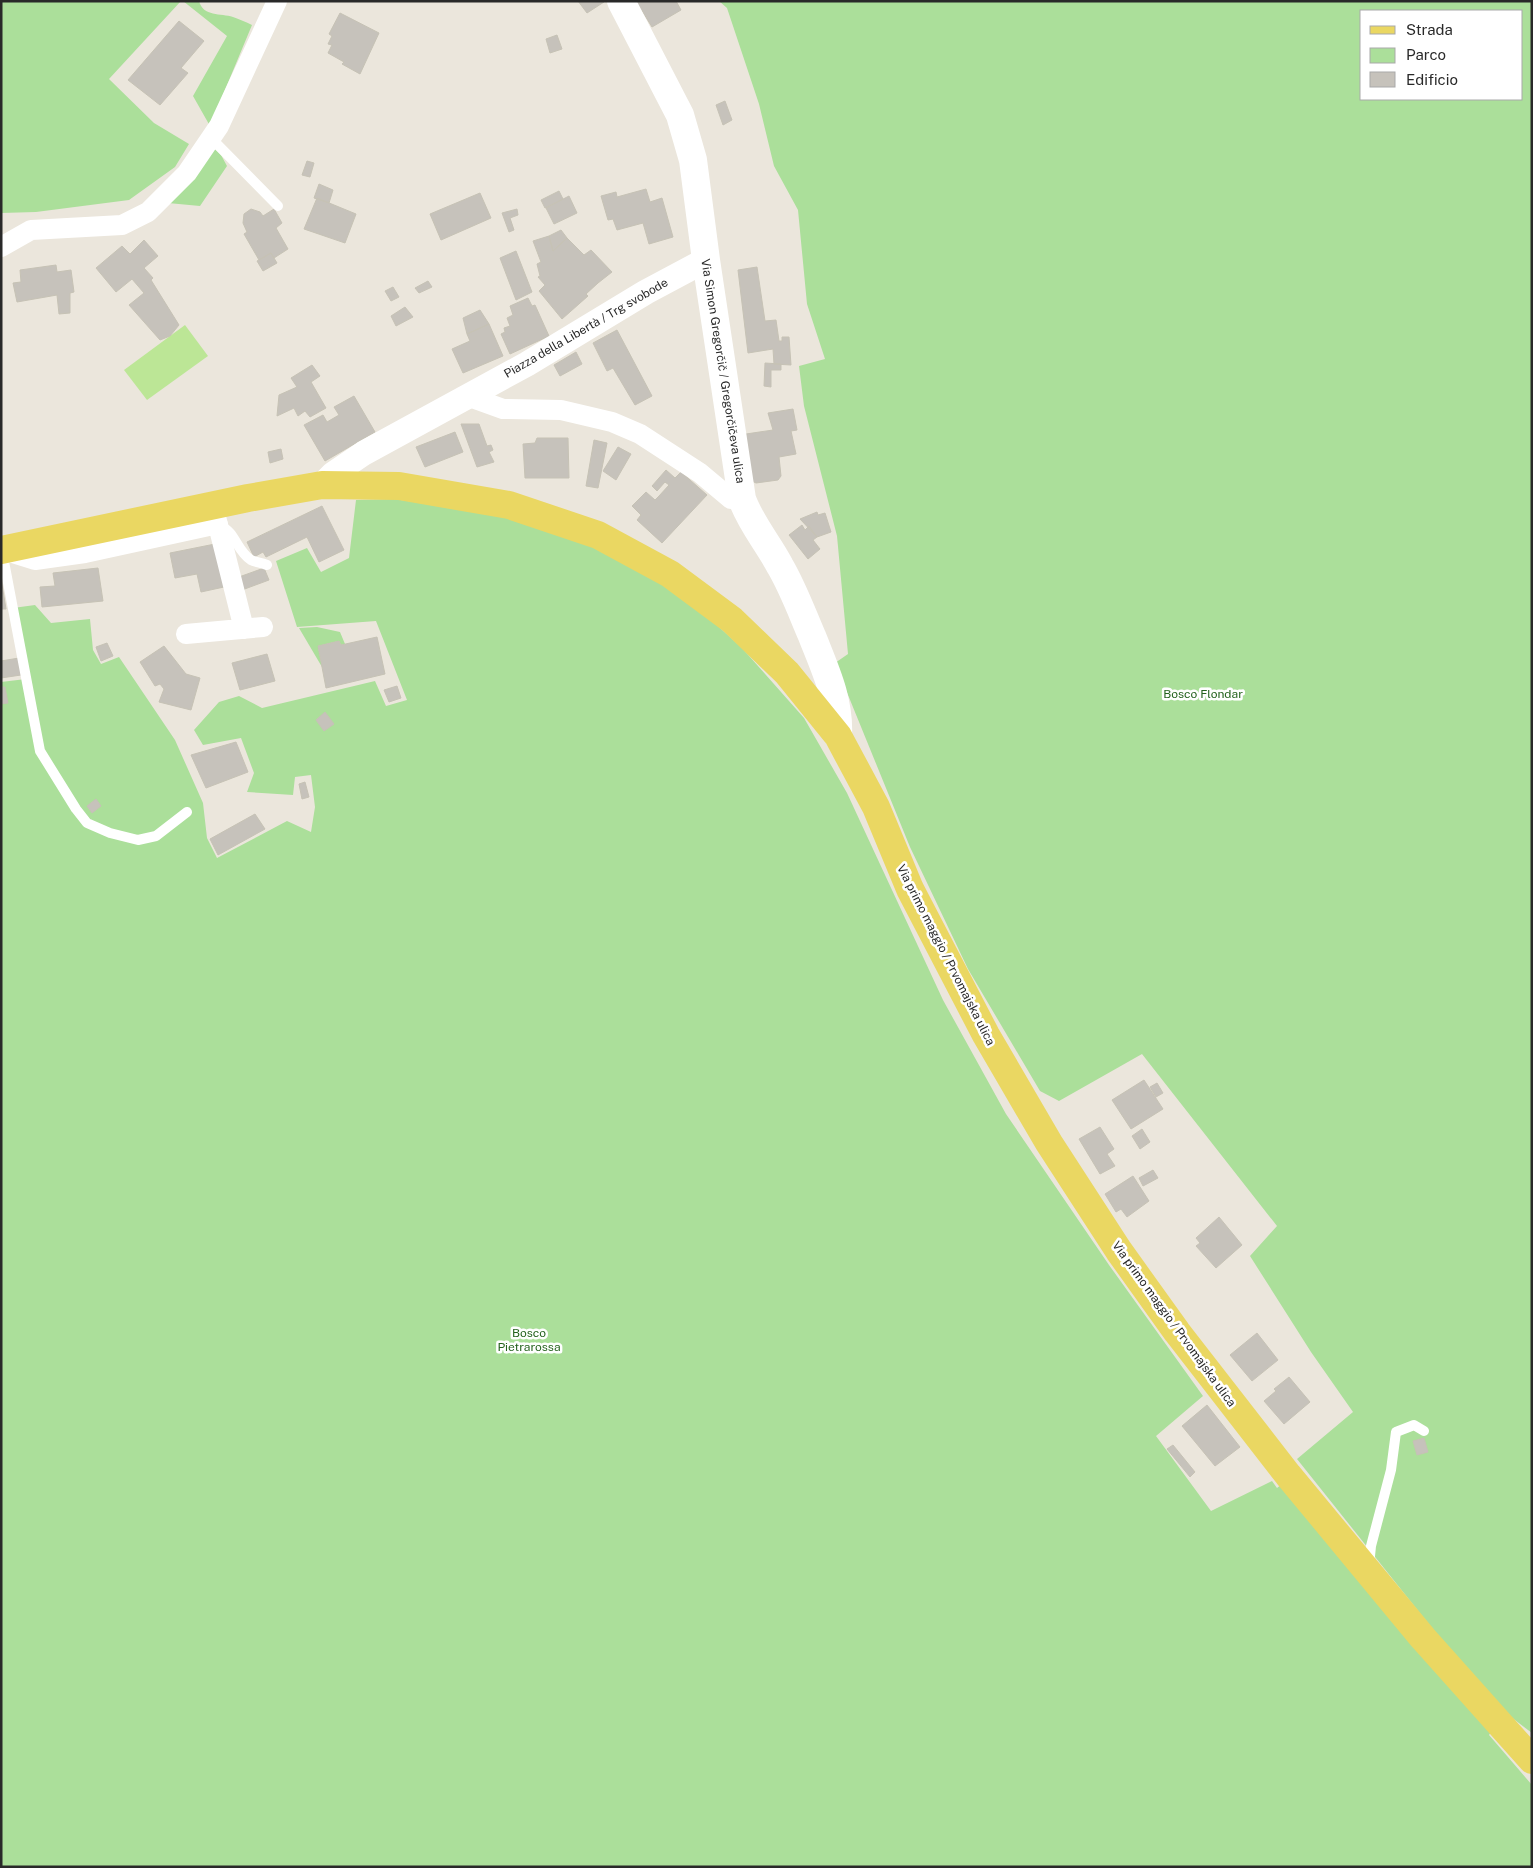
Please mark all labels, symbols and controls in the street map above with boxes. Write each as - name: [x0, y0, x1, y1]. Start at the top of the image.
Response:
- legend: [1360, 10, 1523, 100]
- text: Strada: [1406, 21, 1453, 38]
- text: Parco: [1406, 46, 1446, 63]
- text: Edificio: [1406, 71, 1458, 88]
- street label: Via Simon Gregorčič / Gregorčičeva ulica: [698, 258, 748, 484]
- street label: Piazza della Libertà / Trg svobode: [502, 275, 671, 381]
- park label: Bosco Flondar: [1163, 687, 1243, 701]
- street label: Via primo maggio / Prvomajska ulica: [894, 862, 998, 1048]
- street label: Via primo maggio / Prvomajska ulica: [1109, 1238, 1239, 1410]
- park label: Bosco Pietrarossa: [497, 1326, 561, 1354]

